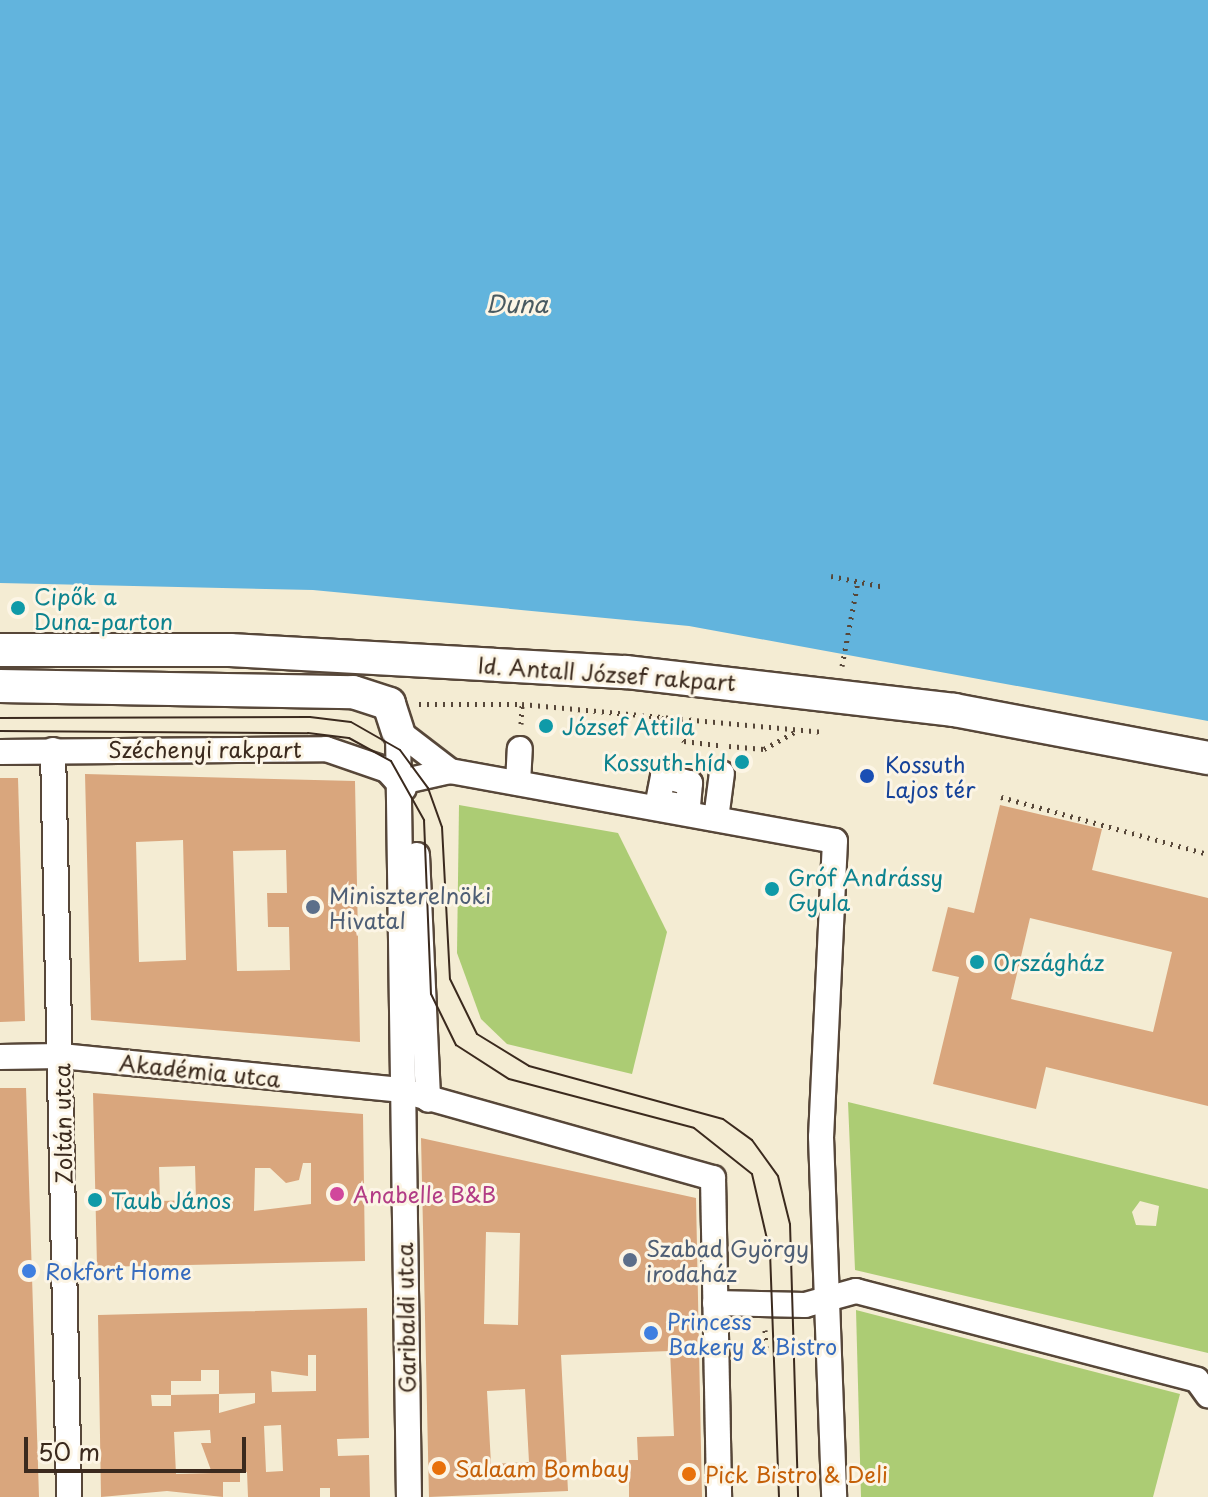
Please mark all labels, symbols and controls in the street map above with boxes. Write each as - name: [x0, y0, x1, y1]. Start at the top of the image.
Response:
- water label: Duna: [486, 290, 548, 318]
- place label: Cipők a Duna-parton: [34, 582, 173, 634]
- marker: Cipők a Duna-parton: [9, 599, 27, 617]
- street label: Id. Antall József rakpart: [477, 651, 737, 695]
- place label: József Attila: [562, 713, 694, 739]
- marker: József Attila: [537, 717, 555, 735]
- street label: Széchenyi rakpart: [109, 736, 301, 762]
- place label: Kossuth-híd: [603, 749, 726, 775]
- place label: Kossuth Lajos tér: [885, 750, 976, 802]
- marker: Kossuth-híd: [733, 753, 751, 771]
- marker: Kossuth Lajos tér: [856, 765, 878, 787]
- place label: Gróf Andrássy Gyula: [788, 863, 943, 914]
- marker: Gróf Andrássy Gyula: [763, 880, 781, 898]
- place label: Miniszterelnöki Hivatal: [329, 881, 491, 932]
- marker: Miniszterelnöki Hivatal: [304, 898, 322, 916]
- place label: Országház: [993, 949, 1104, 975]
- marker: Országház: [968, 953, 986, 971]
- street label: Akadémia utca: [118, 1048, 282, 1092]
- street label: Zoltán utca: [48, 1063, 76, 1185]
- place label: Anabelle B&B: [353, 1181, 496, 1207]
- marker: Anabelle B&B: [328, 1185, 346, 1203]
- place label: Taub János: [111, 1187, 231, 1213]
- marker: Taub János: [86, 1191, 104, 1209]
- place label: Szabad György irodaház: [646, 1234, 809, 1286]
- street label: Garibaldi utca: [390, 1242, 420, 1394]
- marker: Szabad György irodaház: [621, 1251, 639, 1269]
- place label: Rokfort Home: [45, 1258, 192, 1284]
- marker: Rokfort Home: [20, 1262, 38, 1280]
- place label: Princess Bakery & Bistro: [667, 1307, 838, 1358]
- marker: Princess Bakery & Bistro: [642, 1324, 660, 1342]
- scale bar: [28, 1421, 250, 1471]
- text: 50 m: [38, 1433, 100, 1469]
- place label: Salaam Bombay: [455, 1455, 630, 1481]
- marker: Salaam Bombay: [430, 1459, 448, 1477]
- place label: Pick Bistro & Deli: [705, 1461, 891, 1487]
- marker: Pick Bistro & Deli: [680, 1465, 698, 1483]

